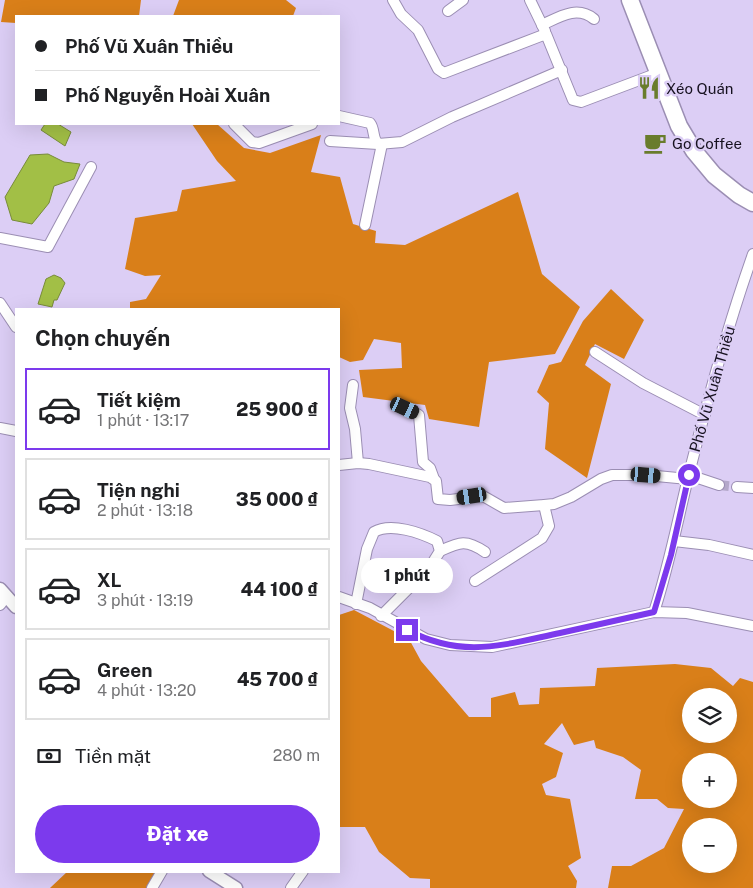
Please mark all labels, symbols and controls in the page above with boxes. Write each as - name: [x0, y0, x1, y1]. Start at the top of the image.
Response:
- text: Phố Vũ Xuân Thiều: [65, 35, 233, 57]
- restaurant icon: Xéo Quán: [636, 75, 662, 101]
- place label: Xéo Quán: [666, 80, 733, 97]
- text: Phố Nguyễn Hoài Xuân: [65, 84, 270, 106]
- cafe icon: Go Coffee: [642, 130, 668, 156]
- place label: Go Coffee: [672, 135, 742, 152]
- street label: Phố Vũ Xuân Thiều: [686, 324, 738, 454]
- text: Chọn chuyến: [35, 325, 170, 351]
- icon: car: [37, 387, 82, 432]
- text: Tiết kiệm: [97, 389, 181, 411]
- car: [388, 395, 421, 421]
- text: 25 900 ₫: [236, 398, 318, 420]
- text: 1 phút · 13:17: [97, 411, 189, 430]
- route start: [678, 464, 700, 486]
- car: [630, 466, 661, 484]
- icon: car: [37, 477, 82, 522]
- text: Tiện nghi: [97, 479, 180, 501]
- car: [456, 486, 487, 506]
- text: 35 000 ₫: [236, 488, 318, 510]
- text: 2 phút · 13:18: [97, 501, 193, 520]
- callout: 1 phút: [361, 558, 453, 592]
- text: 1 phút: [384, 566, 430, 585]
- icon: car: [37, 567, 82, 612]
- text: XL: [97, 569, 122, 591]
- text: 44 100 ₫: [241, 578, 318, 600]
- text: 3 phút · 13:19: [97, 591, 193, 610]
- route end: [396, 619, 418, 641]
- icon: car: [37, 657, 82, 702]
- text: Green: [97, 659, 152, 681]
- text: 45 700 ₫: [237, 668, 318, 690]
- text: 4 phút · 13:20: [97, 681, 196, 700]
- map controls: [682, 688, 737, 873]
- button: layers: [682, 688, 737, 743]
- icon: cash: [35, 742, 63, 770]
- text: Tiền mặt: [75, 745, 151, 767]
- text: 280 m: [273, 746, 320, 765]
- button: +: [682, 753, 737, 808]
- button: Đặt xe: [35, 805, 320, 863]
- button: −: [682, 818, 737, 873]

